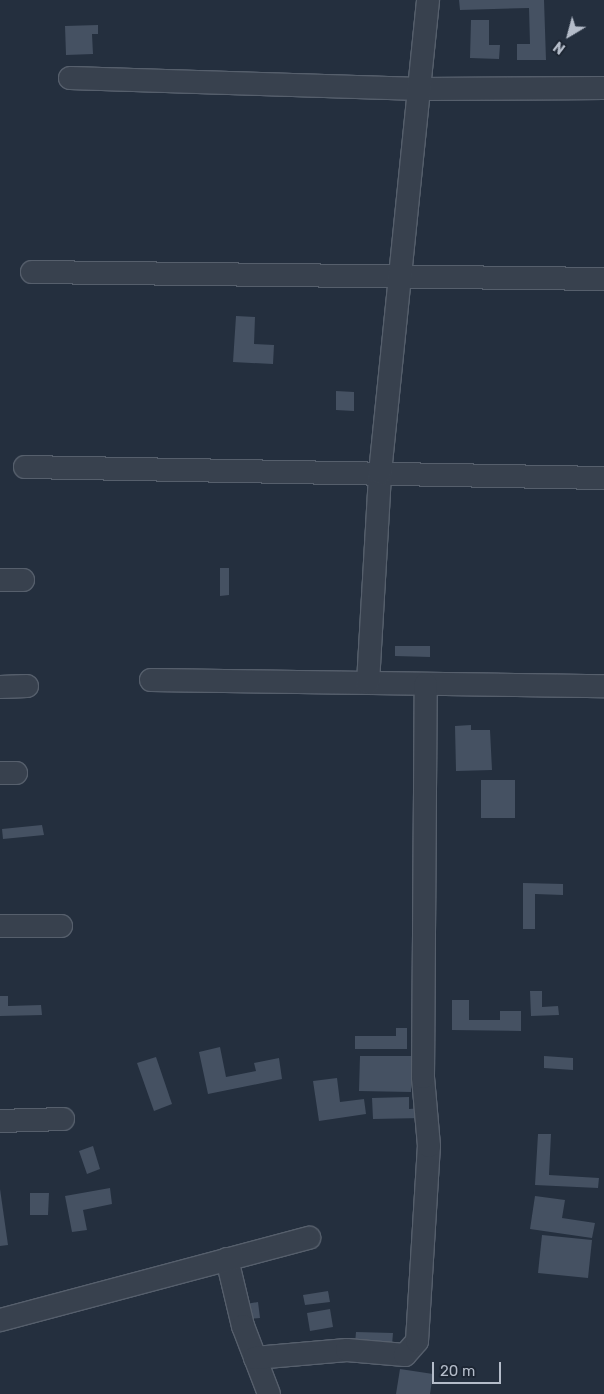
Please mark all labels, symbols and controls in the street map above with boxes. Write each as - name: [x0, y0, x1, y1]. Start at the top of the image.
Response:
- north arrow: [544, 10, 594, 60]
- text: N: [551, 38, 569, 57]
- scale bar: [434, 1352, 503, 1384]
- text: 20 m: [440, 1362, 475, 1380]

